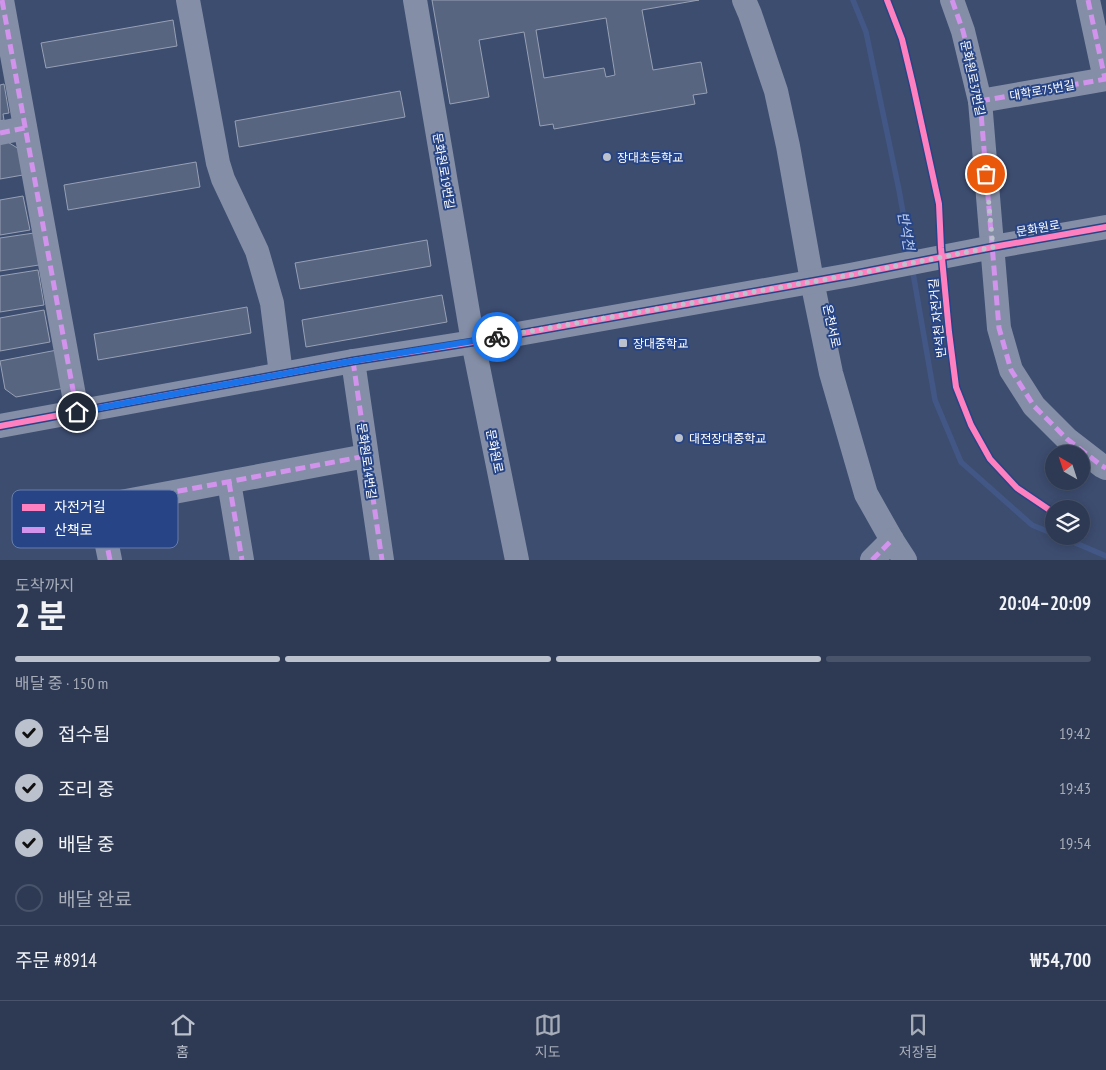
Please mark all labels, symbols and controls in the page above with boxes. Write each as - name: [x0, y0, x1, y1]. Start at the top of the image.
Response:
- street label: 문화원로37번길: [958, 39, 988, 117]
- street label: 대학로75번길: [1008, 77, 1076, 103]
- street label: 문화원로19번길: [430, 132, 458, 210]
- place label: 장대초등학교: [617, 150, 683, 165]
- marker: 장대초등학교: [601, 151, 613, 163]
- pin: [965, 153, 1007, 195]
- icon: bag: [972, 160, 1000, 188]
- water label: 반석천: [894, 210, 918, 253]
- street label: 문화원로: [1015, 217, 1061, 239]
- street label: 반석천 자전거길: [925, 278, 949, 358]
- street label: 온천서로: [820, 303, 844, 349]
- courier: [472, 312, 522, 362]
- icon: bike: [483, 323, 511, 351]
- place label: 장대중학교: [633, 336, 688, 351]
- marker: 장대중학교: [617, 337, 629, 349]
- pin: [56, 391, 98, 433]
- icon: home: [63, 398, 91, 426]
- street label: 문화원로14번길: [354, 422, 380, 500]
- street label: 문화원로: [483, 428, 507, 474]
- place label: 대전장대중학교: [689, 431, 766, 446]
- marker: 대전장대중학교: [673, 432, 685, 444]
- north arrow: [1045, 445, 1090, 490]
- map controls: [1045, 445, 1090, 545]
- legend: [12, 490, 178, 548]
- text: 자전거길: [54, 498, 106, 516]
- button: layers: [1045, 500, 1090, 545]
- text: 산책로: [54, 521, 93, 539]
- text: 도착까지: [15, 575, 74, 595]
- text: 20:04–20:09: [998, 591, 1091, 615]
- text: 2 분: [15, 594, 66, 636]
- text: 배달 중 · 150 m: [15, 673, 108, 693]
- icon: check: [15, 719, 43, 747]
- text: 접수됨: [58, 722, 110, 746]
- text: 19:42: [1059, 723, 1091, 743]
- icon: check: [15, 774, 43, 802]
- text: 조리 중: [58, 777, 114, 801]
- text: 19:43: [1059, 778, 1091, 798]
- icon: check: [15, 829, 43, 857]
- text: 배달 중: [58, 832, 114, 856]
- text: 19:54: [1059, 833, 1091, 853]
- text: 배달 완료: [58, 887, 132, 911]
- text: 주문 #8914: [15, 948, 97, 972]
- text: ₩54,700: [1030, 948, 1091, 972]
- tab: 홈: [169, 1011, 197, 1061]
- tab: 지도: [534, 1011, 562, 1061]
- tab: 저장됨: [899, 1011, 937, 1061]

